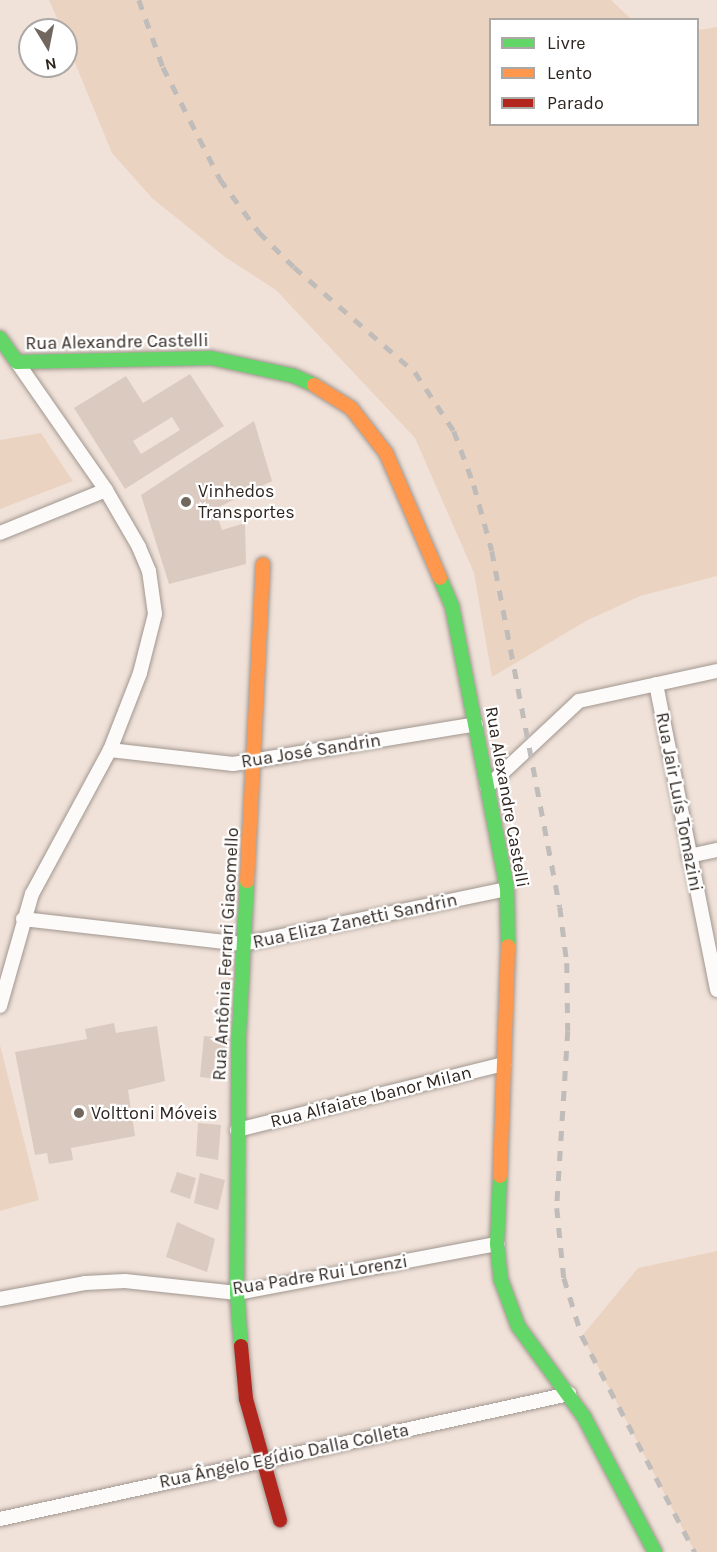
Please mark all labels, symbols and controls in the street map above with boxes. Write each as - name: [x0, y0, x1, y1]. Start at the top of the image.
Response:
- north arrow: [18, 18, 78, 78]
- legend: [489, 18, 699, 126]
- text: Livre: [547, 32, 586, 54]
- text: N: [44, 54, 58, 75]
- text: Lento: [547, 62, 592, 84]
- text: Parado: [547, 92, 604, 114]
- street label: Rua Alexandre Castelli: [25, 330, 209, 354]
- place label: Vinhedos Transportes: [198, 481, 295, 524]
- marker: Vinhedos Transportes: [179, 495, 193, 509]
- street label: Rua Alexandre Castelli: [480, 705, 534, 889]
- street label: Rua Jair Luís Tomazini: [651, 711, 707, 893]
- street label: Rua José Sandrin: [240, 729, 382, 773]
- street label: Rua Antônia Ferrari Giacomello: [209, 827, 243, 1081]
- street label: Rua Eliza Zanetti Sandrin: [251, 889, 459, 953]
- street label: Rua Alfaiate Ibanor Milan: [268, 1062, 474, 1132]
- place label: Volttoni Móveis: [91, 1102, 217, 1124]
- marker: Volttoni Móveis: [72, 1106, 86, 1120]
- street label: Rua Padre Rui Lorenzi: [231, 1250, 409, 1300]
- street label: Rua Ângelo Egídio Dalla Colleta: [157, 1419, 411, 1493]

